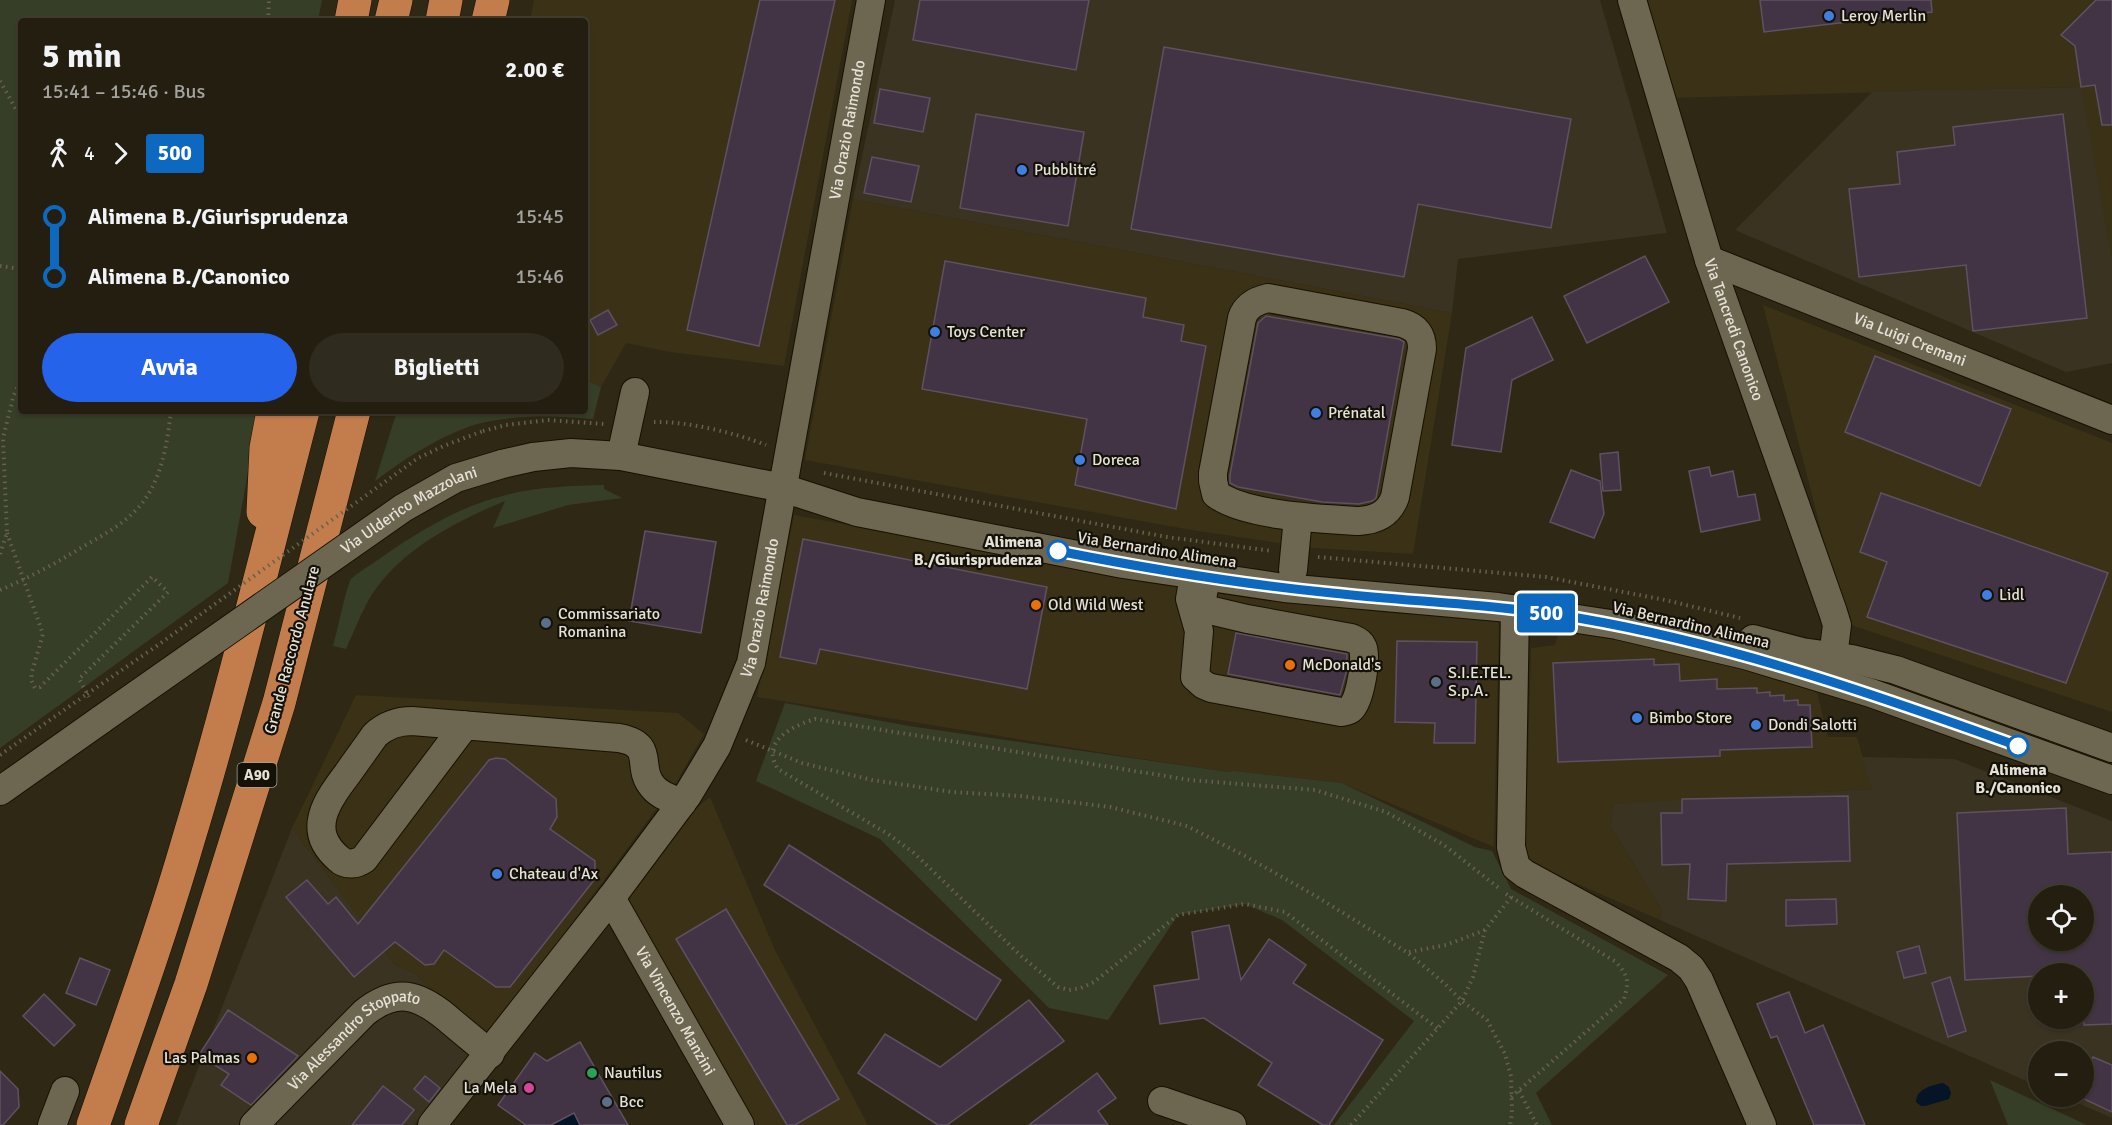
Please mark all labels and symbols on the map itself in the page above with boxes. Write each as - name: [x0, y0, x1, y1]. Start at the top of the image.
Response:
- place label: Leroy Merlin: [1841, 6, 1926, 26]
- marker: Leroy Merlin: [1822, 9, 1836, 23]
- street label: Via Orazio Raimondo: [825, 58, 870, 201]
- place label: Pubblitré: [1034, 160, 1097, 180]
- marker: Pubblitré: [1015, 163, 1029, 177]
- street label: Via Tancredi Canonico: [1699, 256, 1768, 404]
- street label: Via Luigi Cremani: [1850, 308, 1969, 371]
- place label: Toys Center: [947, 322, 1025, 342]
- marker: Toys Center: [928, 325, 942, 339]
- place label: Prénatal: [1328, 403, 1386, 423]
- marker: Prénatal: [1309, 406, 1323, 420]
- place label: Doreca: [1092, 450, 1140, 470]
- marker: Doreca: [1073, 453, 1087, 467]
- street label: Via Ulderico Mazzolani: [337, 462, 480, 559]
- street label: Via Bernardino Alimena: [1076, 528, 1238, 572]
- place label: Alimena B./Giurisprudenza: [914, 532, 1042, 570]
- street label: Via Orazio Raimondo: [736, 537, 783, 681]
- marker: Alimena B./Giurisprudenza: [1047, 540, 1069, 562]
- street label: Grande Raccordo Anulare: [260, 564, 324, 736]
- place label: Lidl: [1999, 585, 2025, 605]
- marker: Lidl: [1980, 588, 1994, 602]
- line badge: 500: [1512, 594, 1580, 632]
- place label: Old Wild West: [1048, 595, 1144, 615]
- street label: Via Bernardino Alimena: [1610, 597, 1772, 653]
- marker: Old Wild West: [1029, 598, 1043, 612]
- place label: Commissariato Romanina: [558, 604, 660, 642]
- marker: Commissariato Romanina: [539, 616, 553, 630]
- place label: McDonald's: [1302, 655, 1381, 675]
- marker: McDonald's: [1283, 658, 1297, 672]
- place label: S.I.E.TEL. S.p.A.: [1448, 663, 1511, 701]
- marker: S.I.E.TEL. S.p.A.: [1429, 675, 1443, 689]
- place label: Bimbo Store: [1649, 708, 1732, 728]
- marker: Bimbo Store: [1630, 711, 1644, 725]
- place label: Dondi Salotti: [1768, 715, 1857, 735]
- marker: Dondi Salotti: [1749, 718, 1763, 732]
- marker: Alimena B./Canonico: [2007, 735, 2029, 757]
- place label: Alimena B./Canonico: [1975, 760, 2061, 798]
- road number: A90: [238, 763, 276, 787]
- place label: Chateau d'Ax: [509, 864, 599, 884]
- marker: Chateau d'Ax: [490, 867, 504, 881]
- street label: Via Vincenzo Manzini: [631, 943, 720, 1079]
- street label: Via Alessandro Stoppato: [283, 986, 423, 1095]
- place label: Las Palmas: [164, 1048, 240, 1068]
- marker: Las Palmas: [245, 1051, 259, 1065]
- place label: Nautilus: [604, 1063, 662, 1083]
- marker: Nautilus: [585, 1066, 599, 1080]
- place label: La Mela: [463, 1078, 517, 1098]
- marker: La Mela: [522, 1081, 536, 1095]
- place label: Bcc: [619, 1092, 644, 1112]
- marker: Bcc: [600, 1095, 614, 1109]

